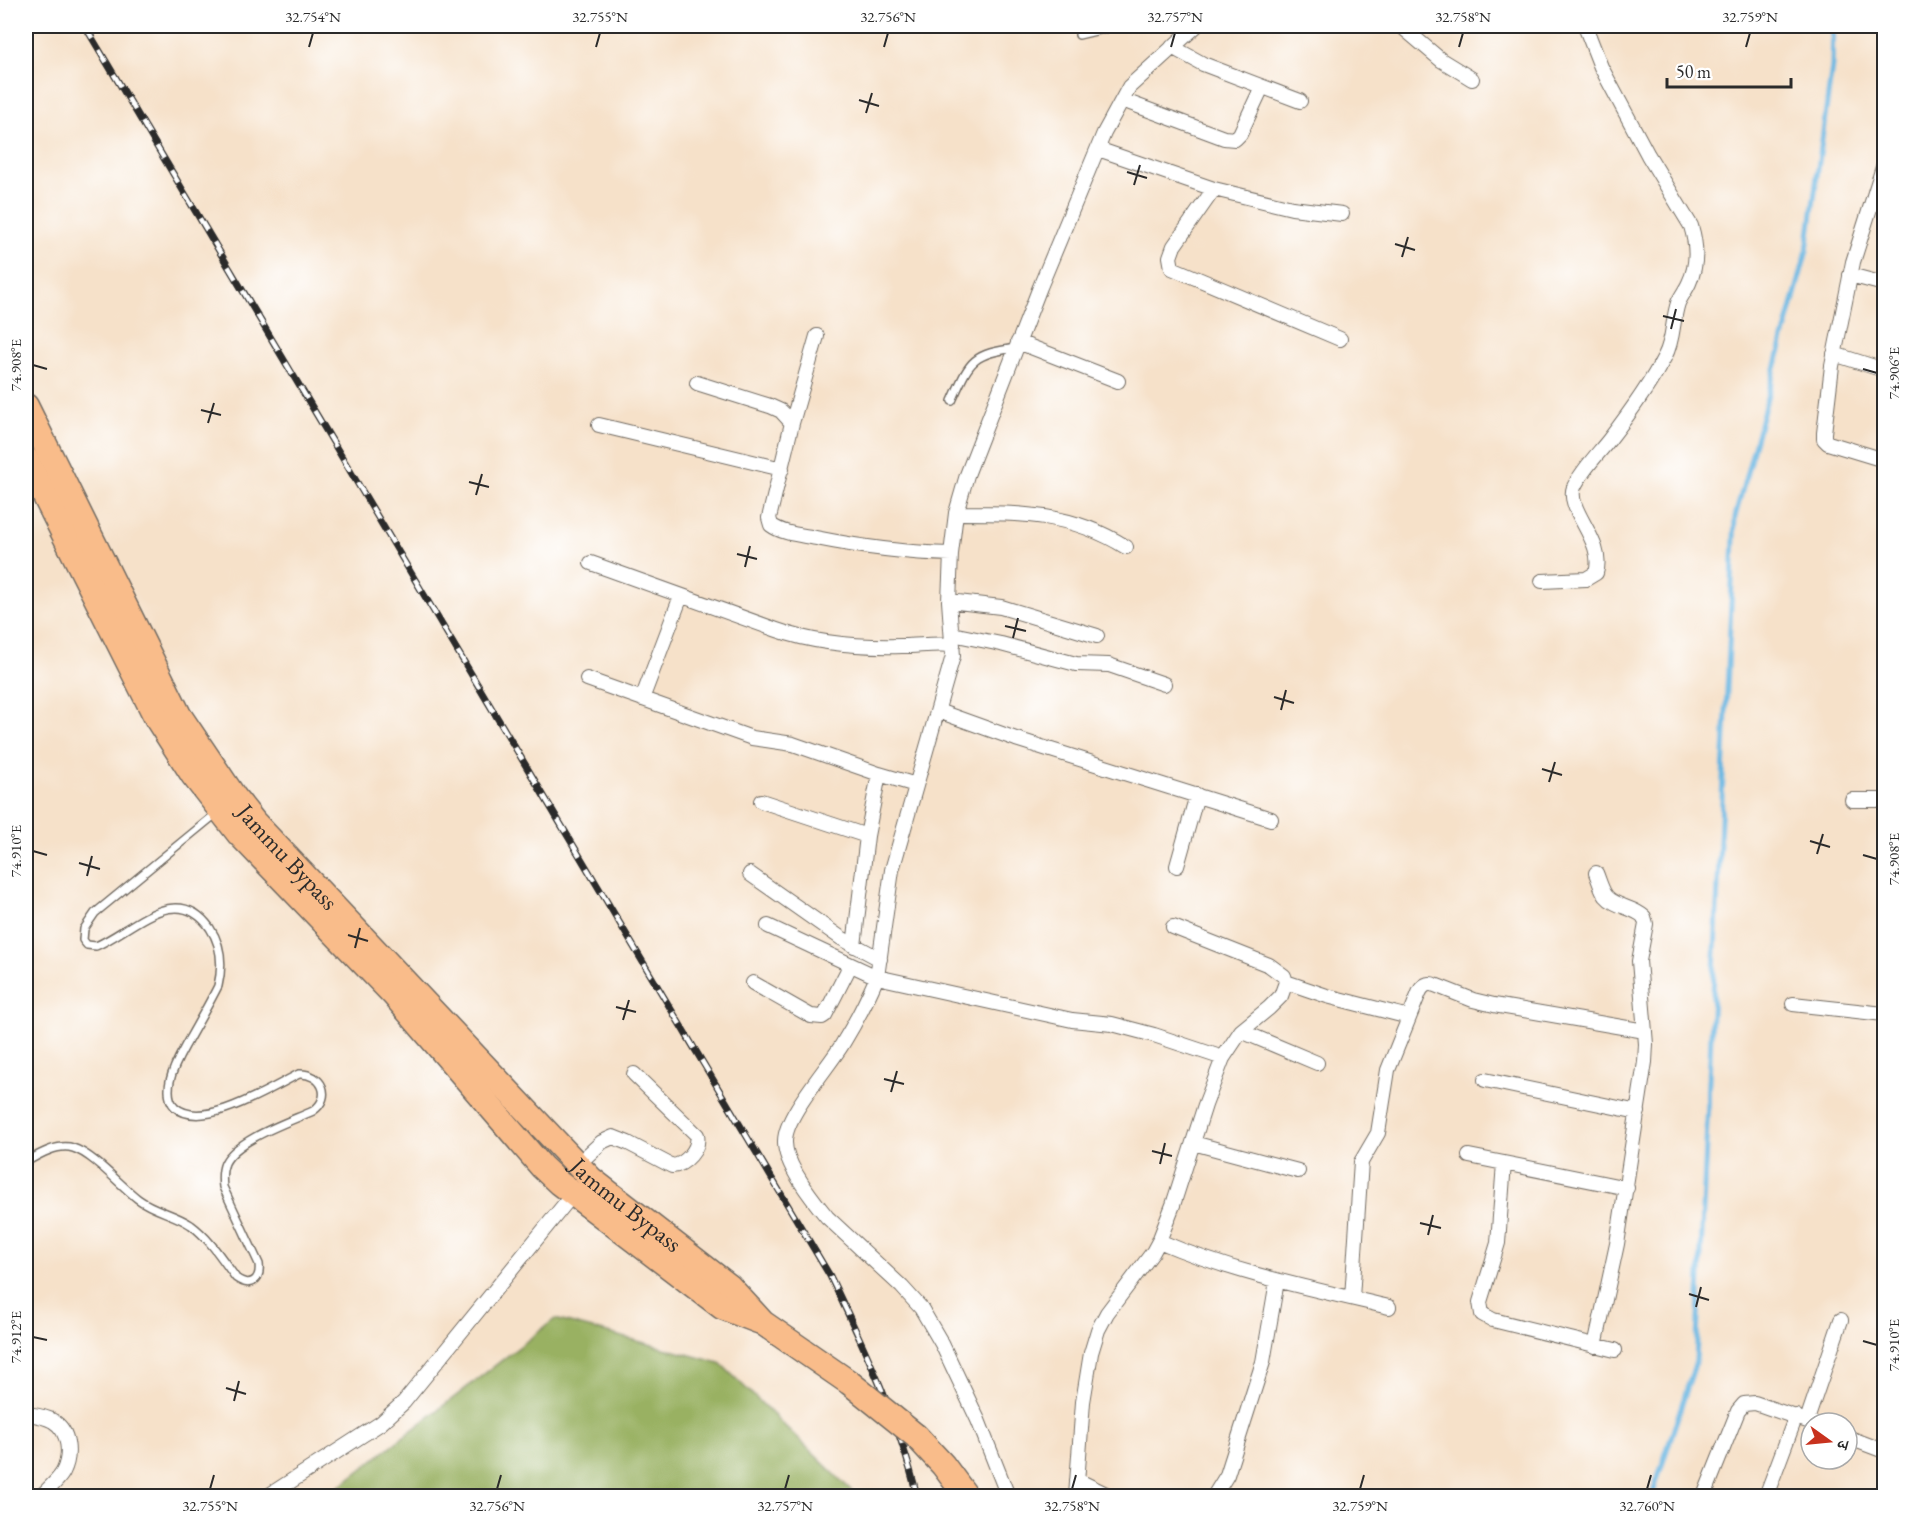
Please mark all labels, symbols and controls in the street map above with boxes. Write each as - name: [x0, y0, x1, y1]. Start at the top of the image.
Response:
- text: 32.754°N: [285, 7, 341, 26]
- text: 32.755°N: [572, 7, 628, 26]
- text: 32.756°N: [860, 7, 916, 26]
- text: 32.757°N: [1147, 7, 1203, 26]
- text: 32.758°N: [1435, 7, 1491, 26]
- text: 32.759°N: [1722, 7, 1778, 26]
- scale bar: [1667, 51, 1792, 89]
- text: 50 m: [1676, 60, 1711, 83]
- text: 74.908°E: [6, 338, 25, 391]
- text: 74.906°E: [1884, 346, 1903, 399]
- street label: Jammu Bypass: [229, 796, 345, 916]
- text: 74.910°E: [6, 824, 25, 877]
- text: 74.908°E: [1884, 832, 1903, 885]
- street label: Jammu Bypass: [563, 1149, 688, 1259]
- text: 74.912°E: [6, 1310, 25, 1363]
- text: 74.910°E: [1884, 1318, 1903, 1371]
- north arrow: [1799, 1411, 1859, 1471]
- text: उ: [1831, 1437, 1854, 1453]
- text: 32.755°N: [182, 1496, 238, 1515]
- text: 32.756°N: [469, 1496, 525, 1515]
- text: 32.757°N: [757, 1496, 813, 1515]
- text: 32.758°N: [1044, 1496, 1100, 1515]
- text: 32.759°N: [1332, 1496, 1388, 1515]
- text: 32.760°N: [1619, 1496, 1675, 1515]

